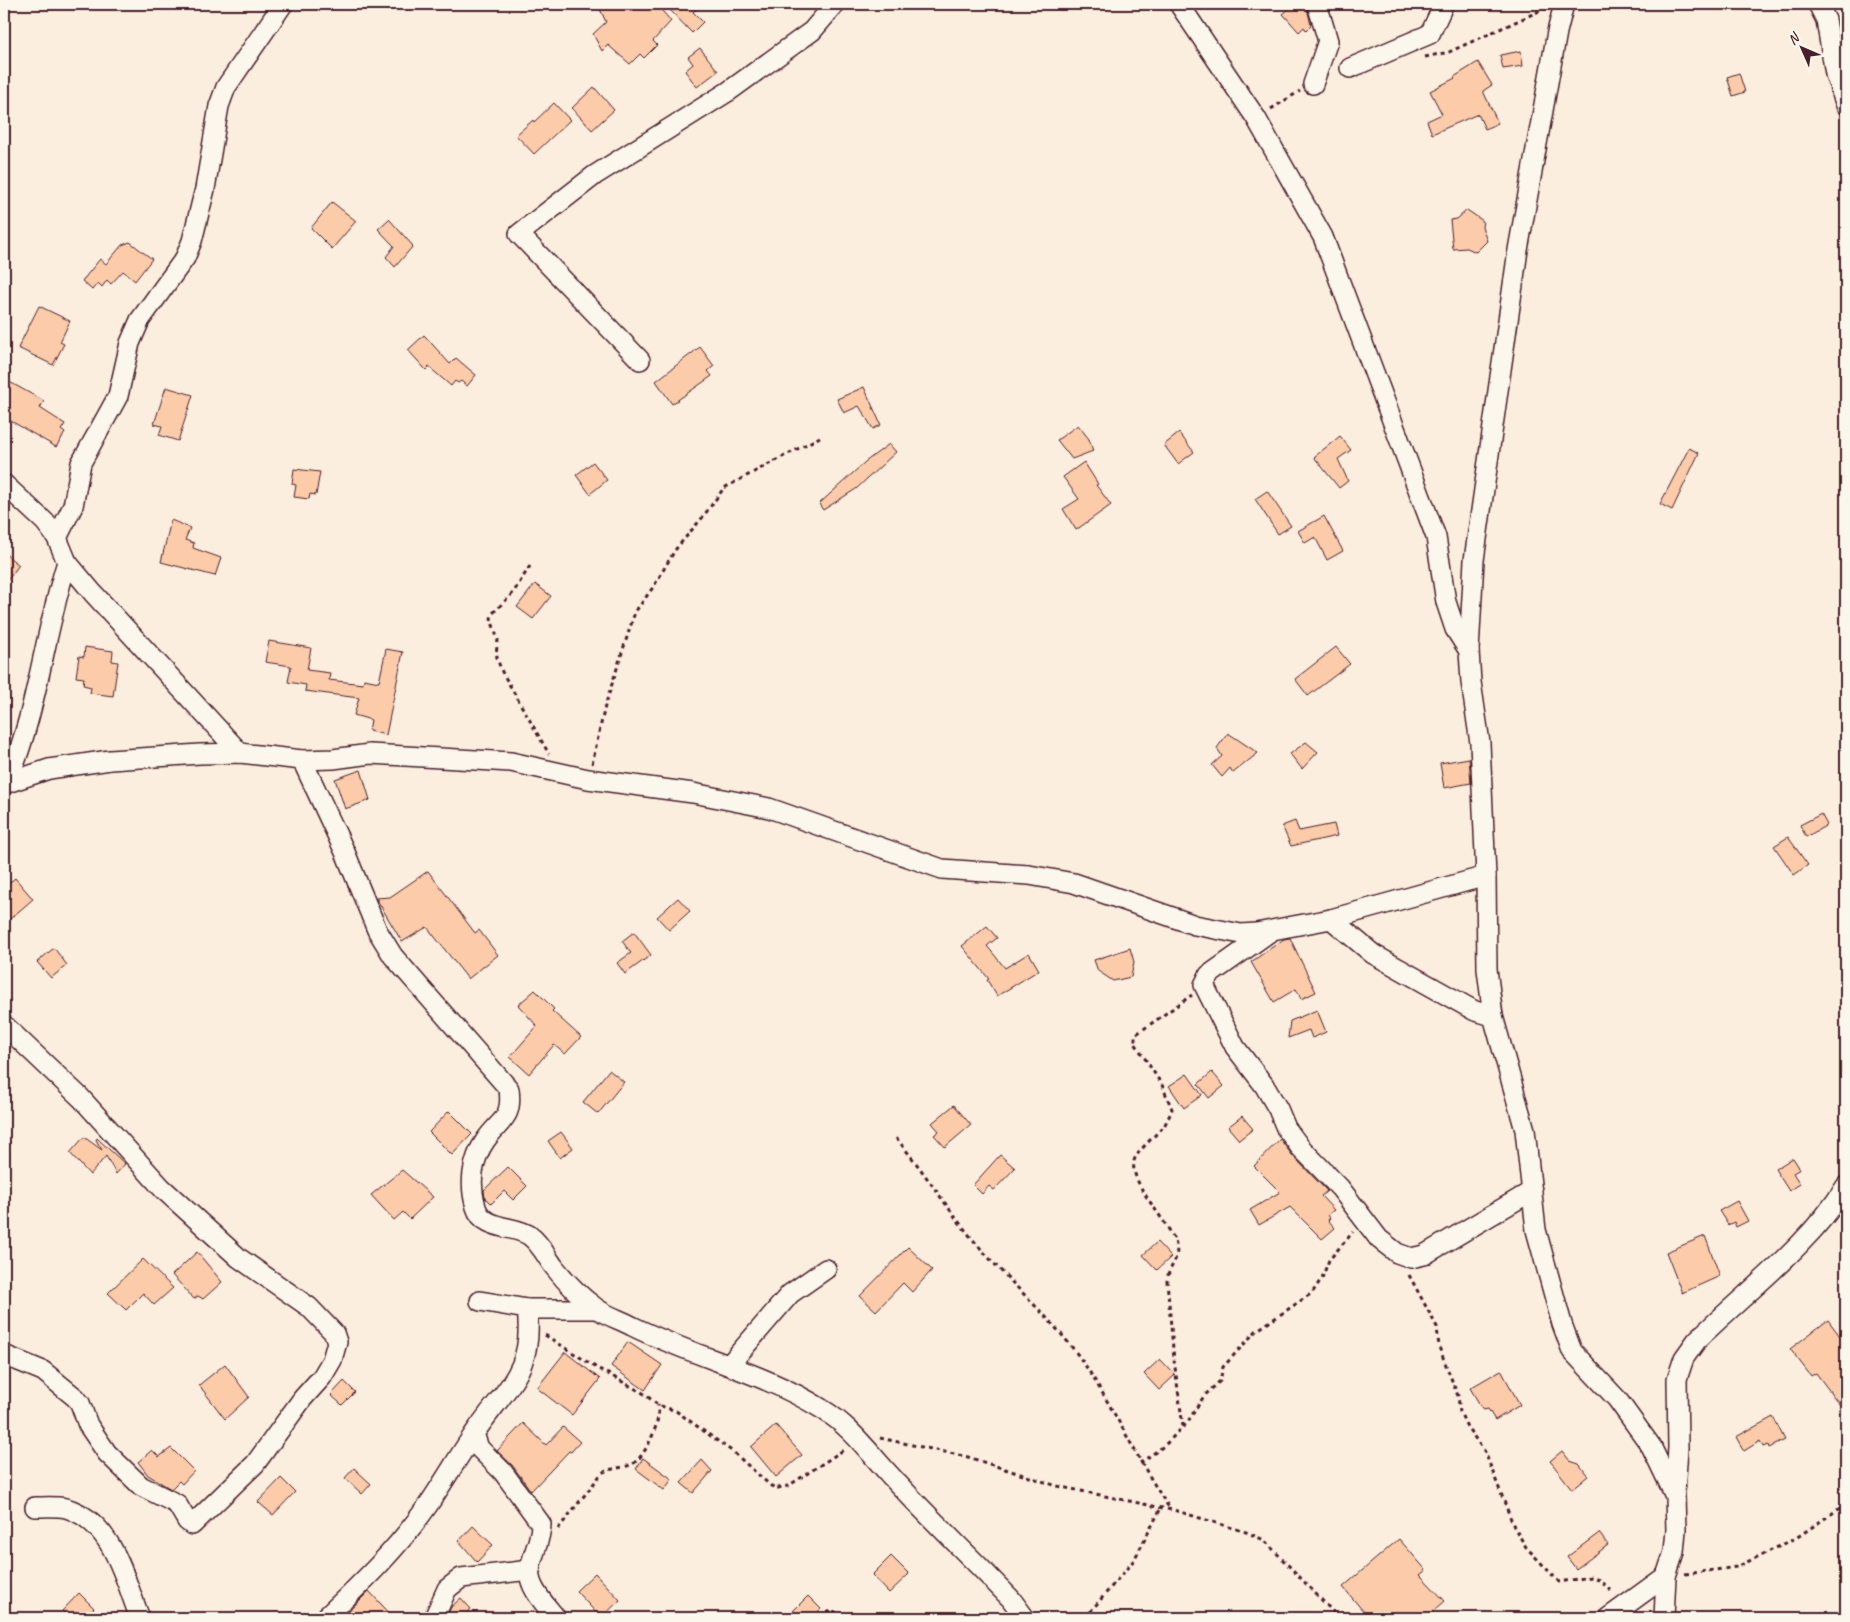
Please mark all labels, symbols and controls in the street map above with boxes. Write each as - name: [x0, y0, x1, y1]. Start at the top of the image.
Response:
- north arrow: [1778, 22, 1828, 72]
- text: N: [1784, 28, 1804, 48]

